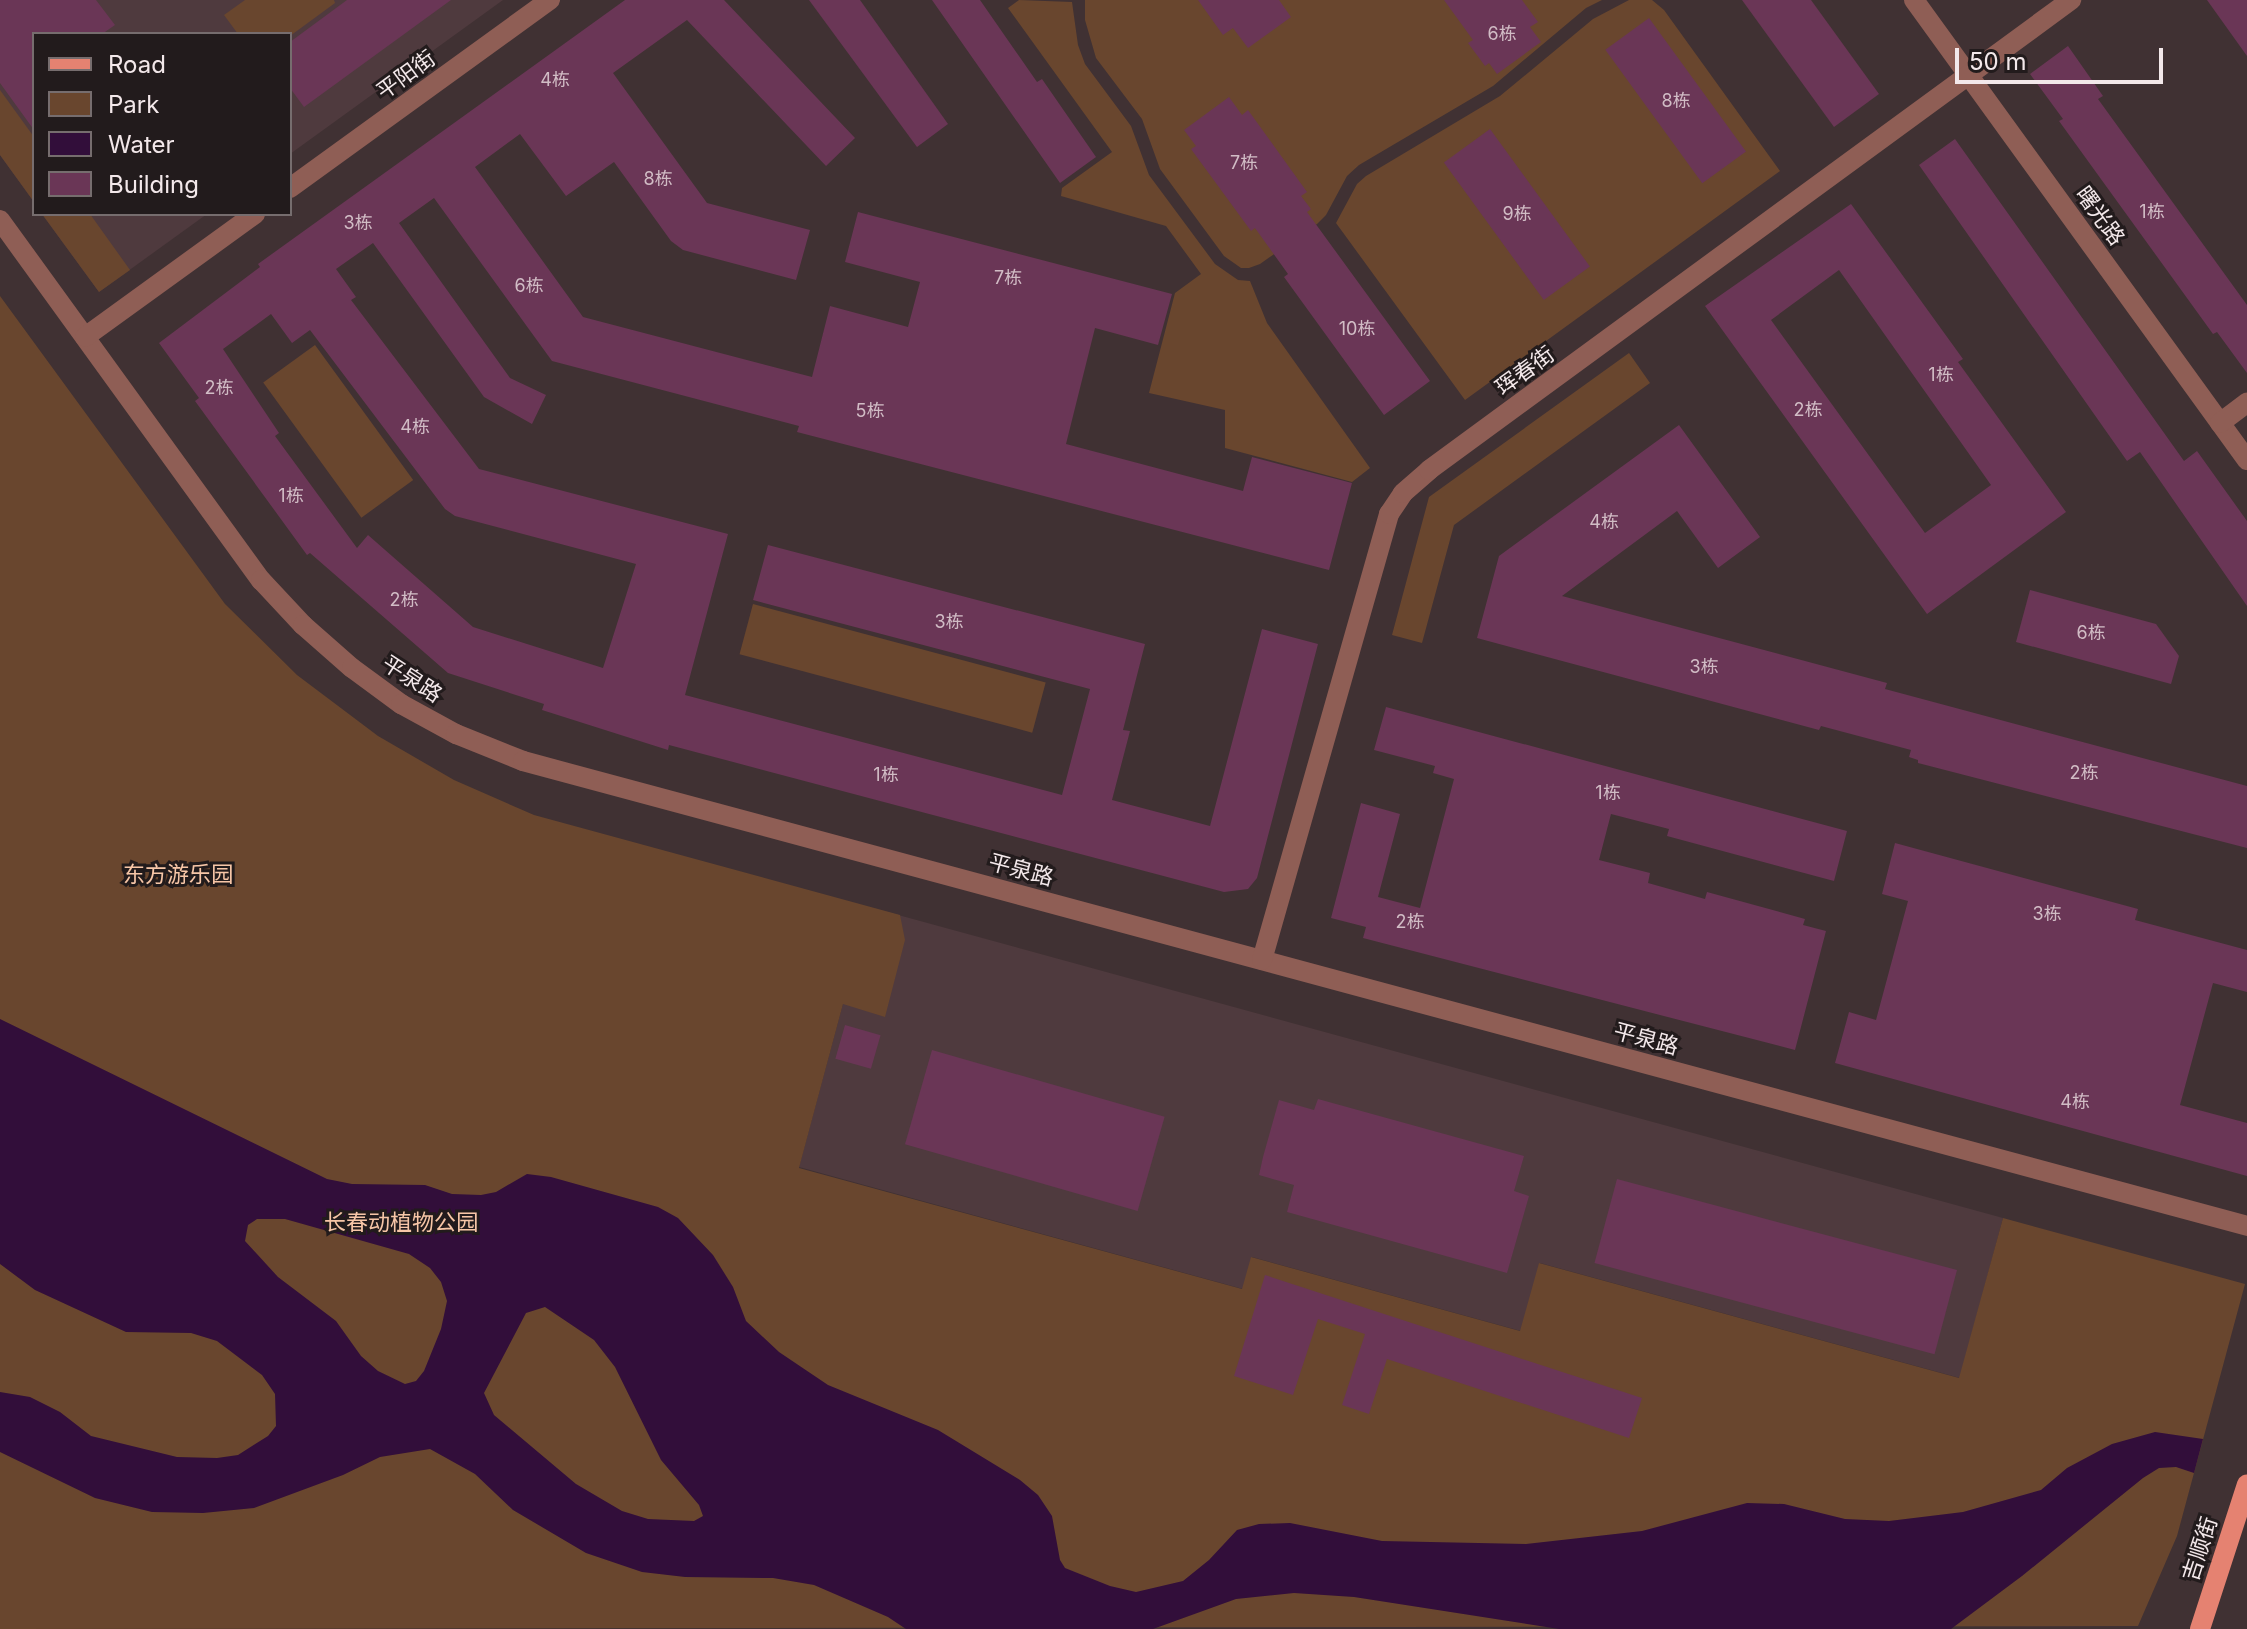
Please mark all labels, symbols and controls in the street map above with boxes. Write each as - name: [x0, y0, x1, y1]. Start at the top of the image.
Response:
- house number: 6栋: [1487, 23, 1517, 45]
- legend: [32, 32, 292, 216]
- scale bar: [1959, 32, 2167, 82]
- street label: 平阳街: [372, 45, 440, 105]
- text: 50 m: [1969, 47, 2027, 76]
- text: Road: [108, 50, 166, 79]
- house number: 4栋: [540, 69, 570, 91]
- text: Park: [108, 90, 159, 119]
- house number: 8栋: [1661, 90, 1691, 112]
- text: Water: [108, 130, 175, 159]
- house number: 7栋: [1230, 152, 1258, 174]
- house number: 8栋: [643, 168, 673, 190]
- text: Building: [108, 170, 199, 199]
- street label: 曙光路: [2070, 182, 2130, 250]
- house number: 1栋: [2139, 201, 2165, 223]
- house number: 9栋: [1502, 203, 1532, 225]
- house number: 3栋: [343, 212, 373, 234]
- house number: 7栋: [994, 267, 1022, 289]
- house number: 6栋: [514, 275, 544, 297]
- house number: 10栋: [1339, 318, 1375, 340]
- street label: 珲春街: [1491, 341, 1559, 401]
- house number: 1栋: [1928, 364, 1954, 386]
- house number: 2栋: [205, 377, 233, 399]
- house number: 2栋: [1794, 399, 1822, 421]
- house number: 5栋: [856, 400, 884, 422]
- house number: 4栋: [400, 416, 430, 438]
- house number: 1栋: [278, 485, 304, 507]
- house number: 4栋: [1589, 511, 1619, 533]
- house number: 2栋: [390, 589, 418, 611]
- house number: 3栋: [934, 611, 964, 633]
- house number: 6栋: [2076, 622, 2106, 644]
- street label: 平泉路: [377, 650, 447, 708]
- house number: 3栋: [1689, 656, 1719, 678]
- house number: 2栋: [2070, 762, 2098, 784]
- house number: 1栋: [873, 764, 899, 786]
- house number: 1栋: [1595, 782, 1621, 804]
- street label: 平泉路: [986, 849, 1056, 891]
- park label: 东方游乐园: [123, 862, 233, 888]
- house number: 3栋: [2032, 903, 2062, 925]
- house number: 2栋: [1396, 911, 1424, 933]
- street label: 平泉路: [1611, 1018, 1681, 1060]
- house number: 4栋: [2060, 1091, 2090, 1113]
- park label: 长春动植物公园: [324, 1210, 478, 1236]
- street label: 吉顺街: [2177, 1514, 2223, 1584]

